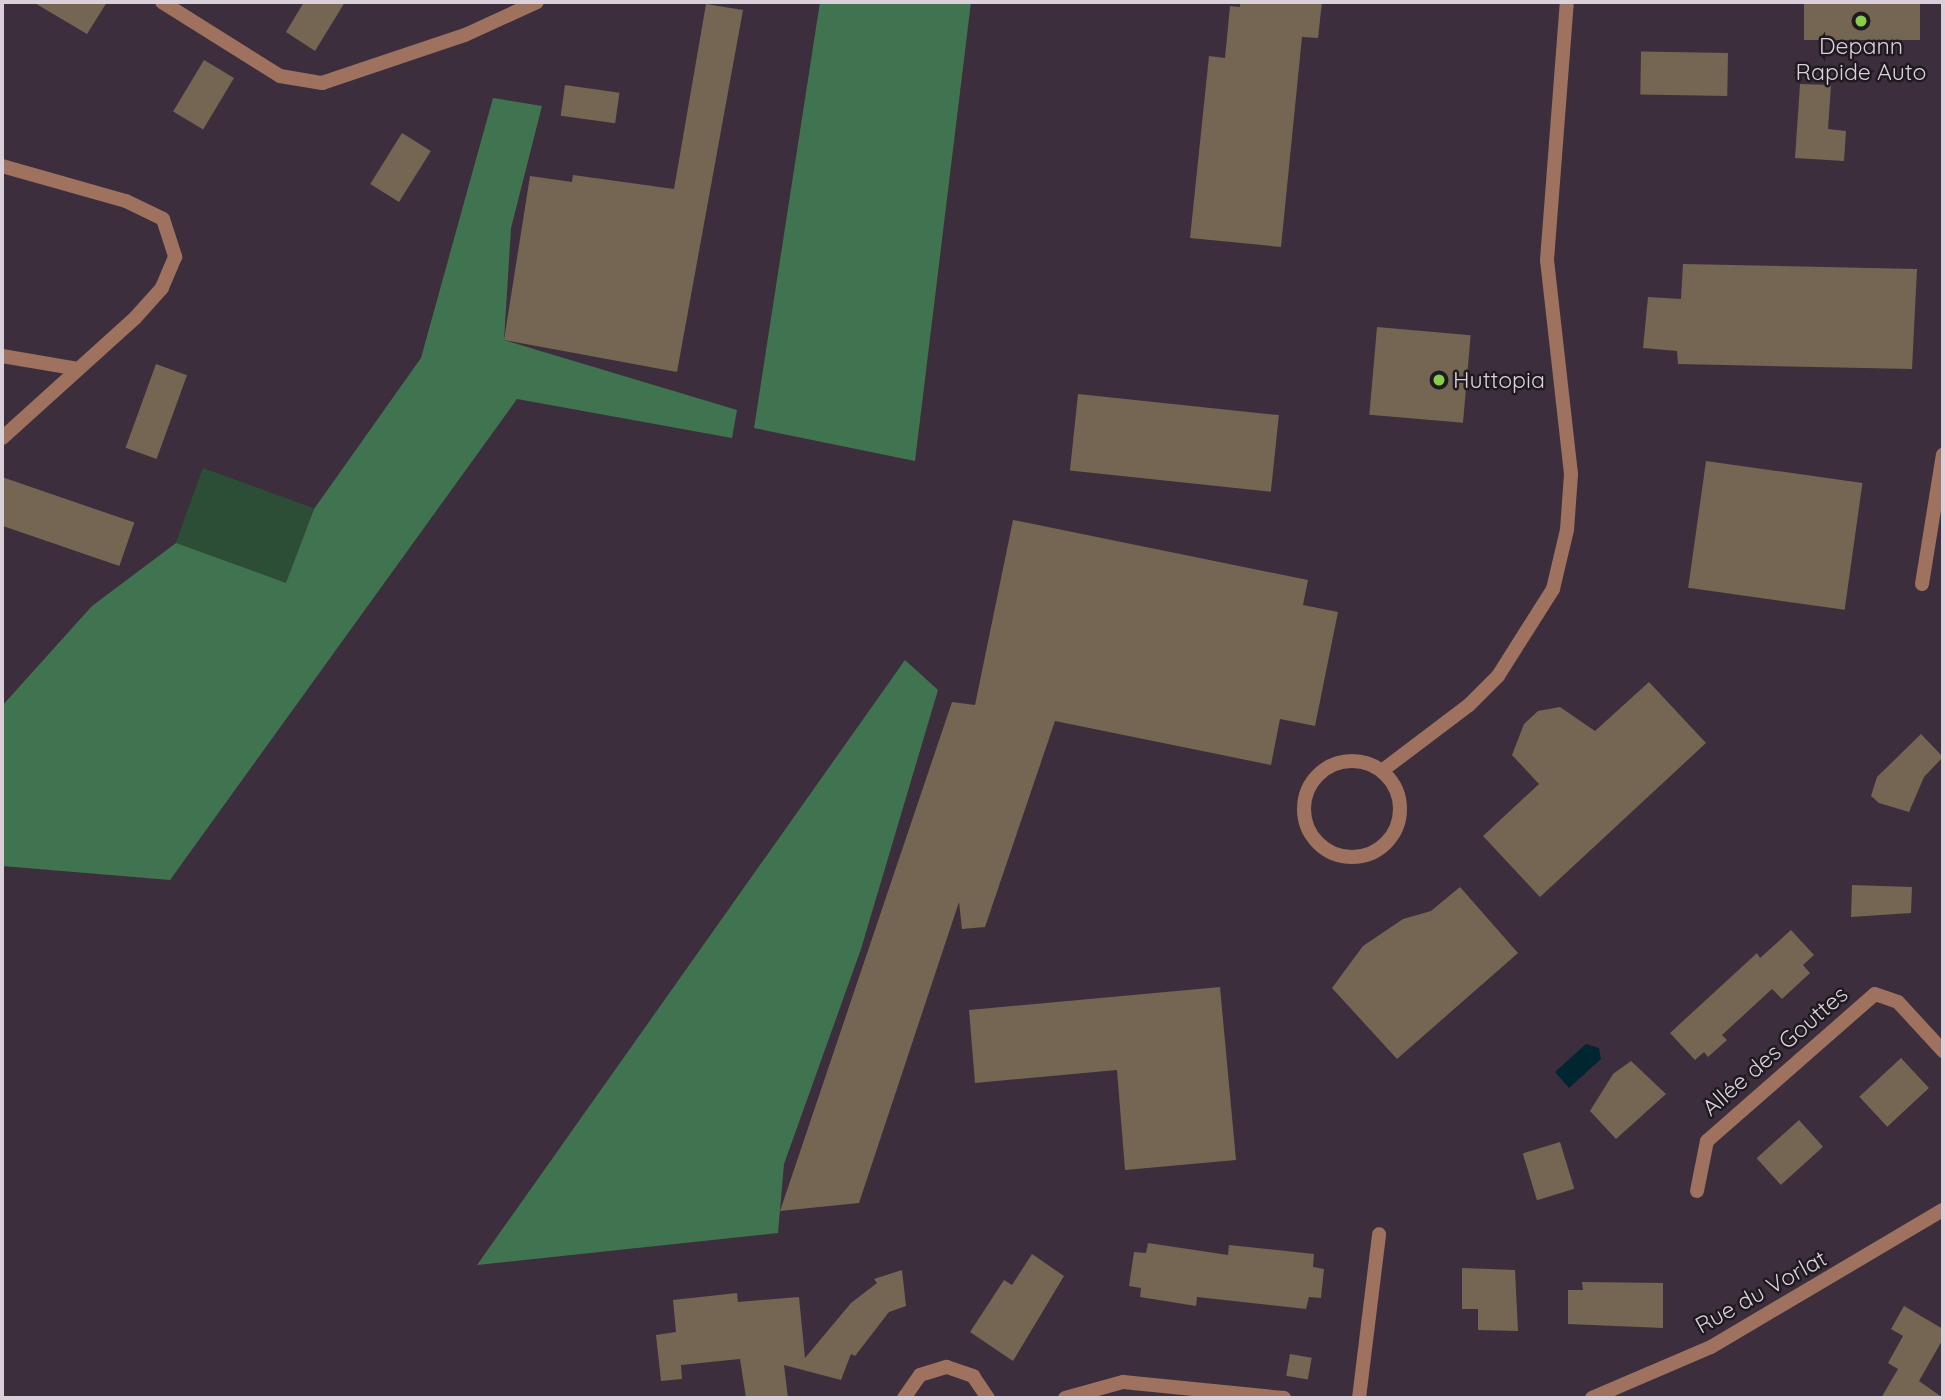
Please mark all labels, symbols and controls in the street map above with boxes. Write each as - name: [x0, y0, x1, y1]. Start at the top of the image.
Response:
- marker: Depann Rapide Auto: [1853, 13, 1869, 29]
- place label: Depann Rapide Auto: [1796, 32, 1926, 86]
- place label: Huttopia: [1453, 366, 1545, 394]
- marker: Huttopia: [1431, 372, 1447, 388]
- street label: Allée des Gouttes: [1697, 980, 1853, 1122]
- street label: Rue du Vorlat: [1691, 1245, 1831, 1339]

